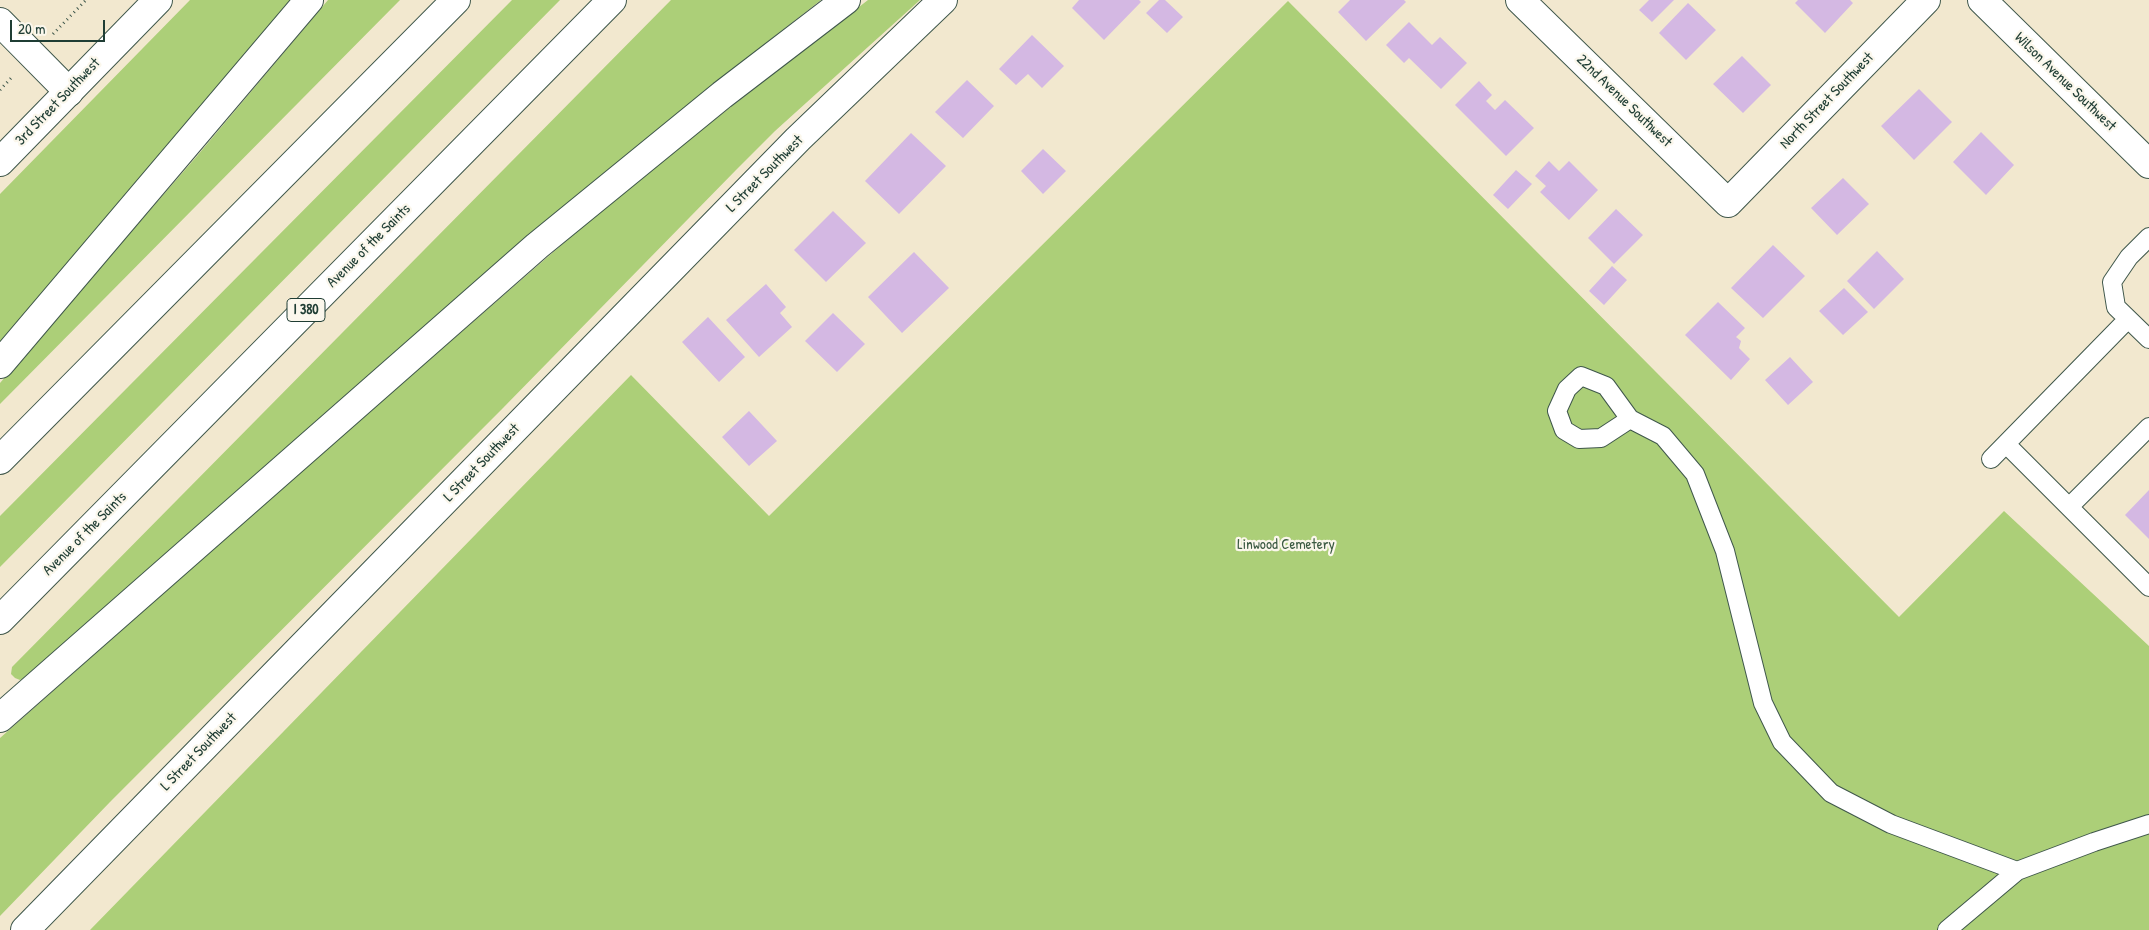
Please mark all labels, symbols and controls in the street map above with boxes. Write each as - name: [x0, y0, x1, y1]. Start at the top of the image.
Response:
- scale bar: [12, 10, 108, 42]
- text: 20 m: [18, 18, 45, 39]
- street label: Wilson Avenue Southwest: [2010, 29, 2120, 135]
- street label: North Street Southwest: [1776, 49, 1878, 153]
- street label: 22nd Avenue Southwest: [1572, 51, 1676, 151]
- street label: 3rd Street Southwest: [12, 55, 104, 149]
- street label: L Street Southwest: [723, 132, 807, 216]
- street label: Avenue of the Saints: [323, 200, 415, 292]
- road number: I 380: [287, 298, 325, 322]
- street label: L Street Southwest: [440, 420, 524, 506]
- street label: Avenue of the Saints: [39, 488, 131, 580]
- park label: Linwood Cemetery: [1237, 536, 1335, 554]
- street label: L Street Southwest: [157, 709, 241, 795]

